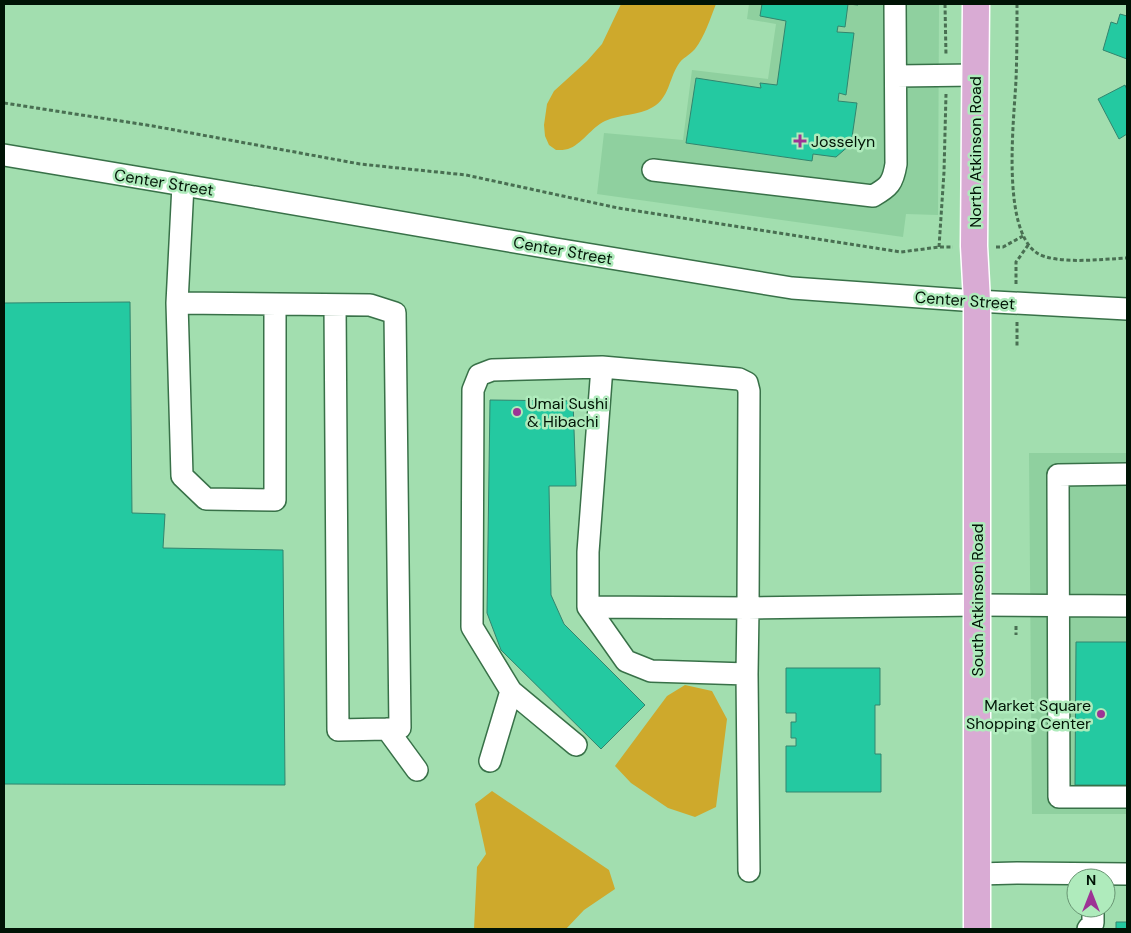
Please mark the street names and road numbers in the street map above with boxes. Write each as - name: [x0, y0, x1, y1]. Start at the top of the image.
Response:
- street label: North Atkinson Road: [965, 76, 986, 228]
- street label: Center Street: [113, 164, 215, 201]
- street label: Center Street: [512, 231, 614, 270]
- street label: Center Street: [914, 287, 1016, 314]
- street label: South Atkinson Road: [967, 523, 988, 677]

